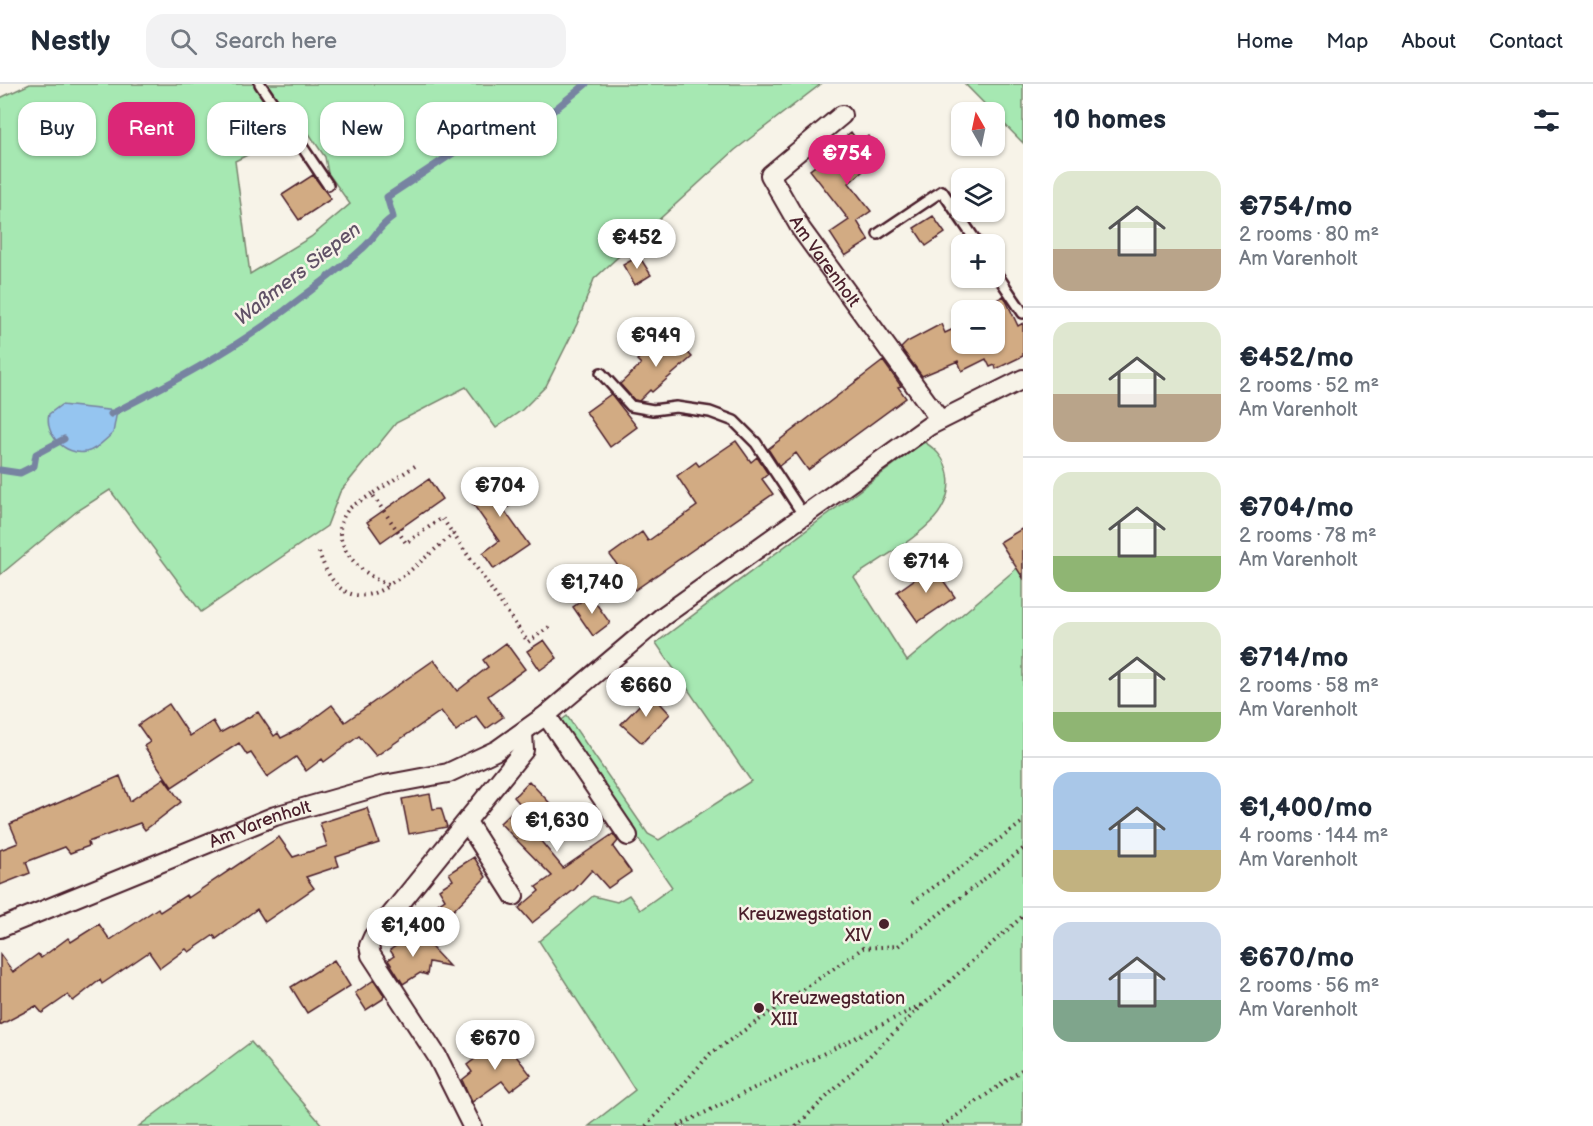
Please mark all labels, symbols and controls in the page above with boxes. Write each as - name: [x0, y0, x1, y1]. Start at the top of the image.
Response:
- search box: [146, 14, 566, 68]
- text: Nestly: [30, 25, 110, 58]
- icon: search: [167, 25, 200, 58]
- text: Search here: [215, 28, 337, 55]
- text: Home: [1236, 29, 1293, 54]
- text: Map: [1326, 29, 1368, 54]
- text: About: [1401, 29, 1456, 54]
- text: Contact: [1489, 29, 1563, 54]
- chip: Buy: [18, 102, 96, 156]
- chip: Rent: [108, 102, 195, 156]
- chip: Filters: [207, 102, 308, 156]
- chip: New: [320, 102, 404, 156]
- chip: Apartment: [416, 102, 557, 156]
- north arrow: [951, 102, 1005, 156]
- map controls: [951, 102, 1005, 354]
- icon: filters: [1530, 104, 1563, 137]
- text: 10 homes: [1053, 105, 1166, 136]
- pin: €754: [811, 135, 883, 186]
- text: €754: [822, 142, 872, 166]
- button: layers: [951, 168, 1005, 222]
- text: €754/mo: [1239, 192, 1352, 223]
- icon: home: [1101, 195, 1173, 267]
- street label: Am Varenholt: [785, 212, 865, 311]
- water label: Waßmers Siepen: [230, 217, 366, 331]
- pin: €452: [601, 219, 673, 270]
- text: 2 rooms · 80 m²: [1239, 223, 1379, 247]
- text: €452: [612, 226, 662, 250]
- button: +: [951, 234, 1005, 288]
- text: Am Varenholt: [1239, 247, 1358, 271]
- button: −: [951, 300, 1005, 354]
- pin: €949: [620, 317, 692, 368]
- text: €949: [631, 324, 681, 348]
- text: €452/mo: [1239, 343, 1354, 374]
- icon: home: [1101, 346, 1173, 418]
- text: 2 rooms · 52 m²: [1239, 374, 1379, 398]
- text: Am Varenholt: [1239, 398, 1358, 422]
- pin: €704: [464, 467, 536, 518]
- text: €704: [475, 474, 525, 498]
- text: €704/mo: [1239, 493, 1354, 524]
- icon: home: [1101, 496, 1173, 568]
- text: 2 rooms · 78 m²: [1239, 524, 1377, 548]
- pin: €714: [890, 543, 962, 594]
- text: Am Varenholt: [1239, 548, 1358, 572]
- text: €714: [903, 550, 949, 574]
- pin: €1,740: [543, 564, 641, 615]
- text: €1,740: [560, 571, 624, 595]
- text: €714/mo: [1239, 643, 1348, 674]
- icon: home: [1101, 646, 1173, 718]
- pin: €660: [610, 667, 682, 718]
- text: €660: [620, 674, 672, 698]
- text: 2 rooms · 58 m²: [1239, 674, 1379, 698]
- text: Am Varenholt: [1239, 698, 1358, 722]
- text: €1,400/mo: [1239, 793, 1372, 824]
- street label: Am Varenholt: [206, 796, 313, 852]
- icon: home: [1101, 796, 1173, 868]
- pin: €1,630: [508, 802, 606, 853]
- text: €1,630: [525, 809, 589, 833]
- text: 4 rooms · 144 m²: [1239, 824, 1388, 848]
- text: Am Varenholt: [1239, 848, 1358, 872]
- place label: Kreuzwegstation XIV: [738, 904, 872, 946]
- pin: €1,400: [364, 907, 462, 958]
- text: €1,400: [381, 914, 445, 938]
- marker: Kreuzwegstation XIV: [877, 917, 891, 931]
- text: €670/mo: [1239, 943, 1354, 974]
- icon: home: [1101, 946, 1173, 1018]
- text: 2 rooms · 56 m²: [1239, 974, 1379, 998]
- place label: Kreuzwegstation XIII: [770, 988, 905, 1030]
- text: Am Varenholt: [1239, 998, 1358, 1022]
- marker: Kreuzwegstation XIII: [752, 1001, 766, 1015]
- pin: €670: [459, 1020, 531, 1071]
- text: €670: [470, 1027, 520, 1051]

